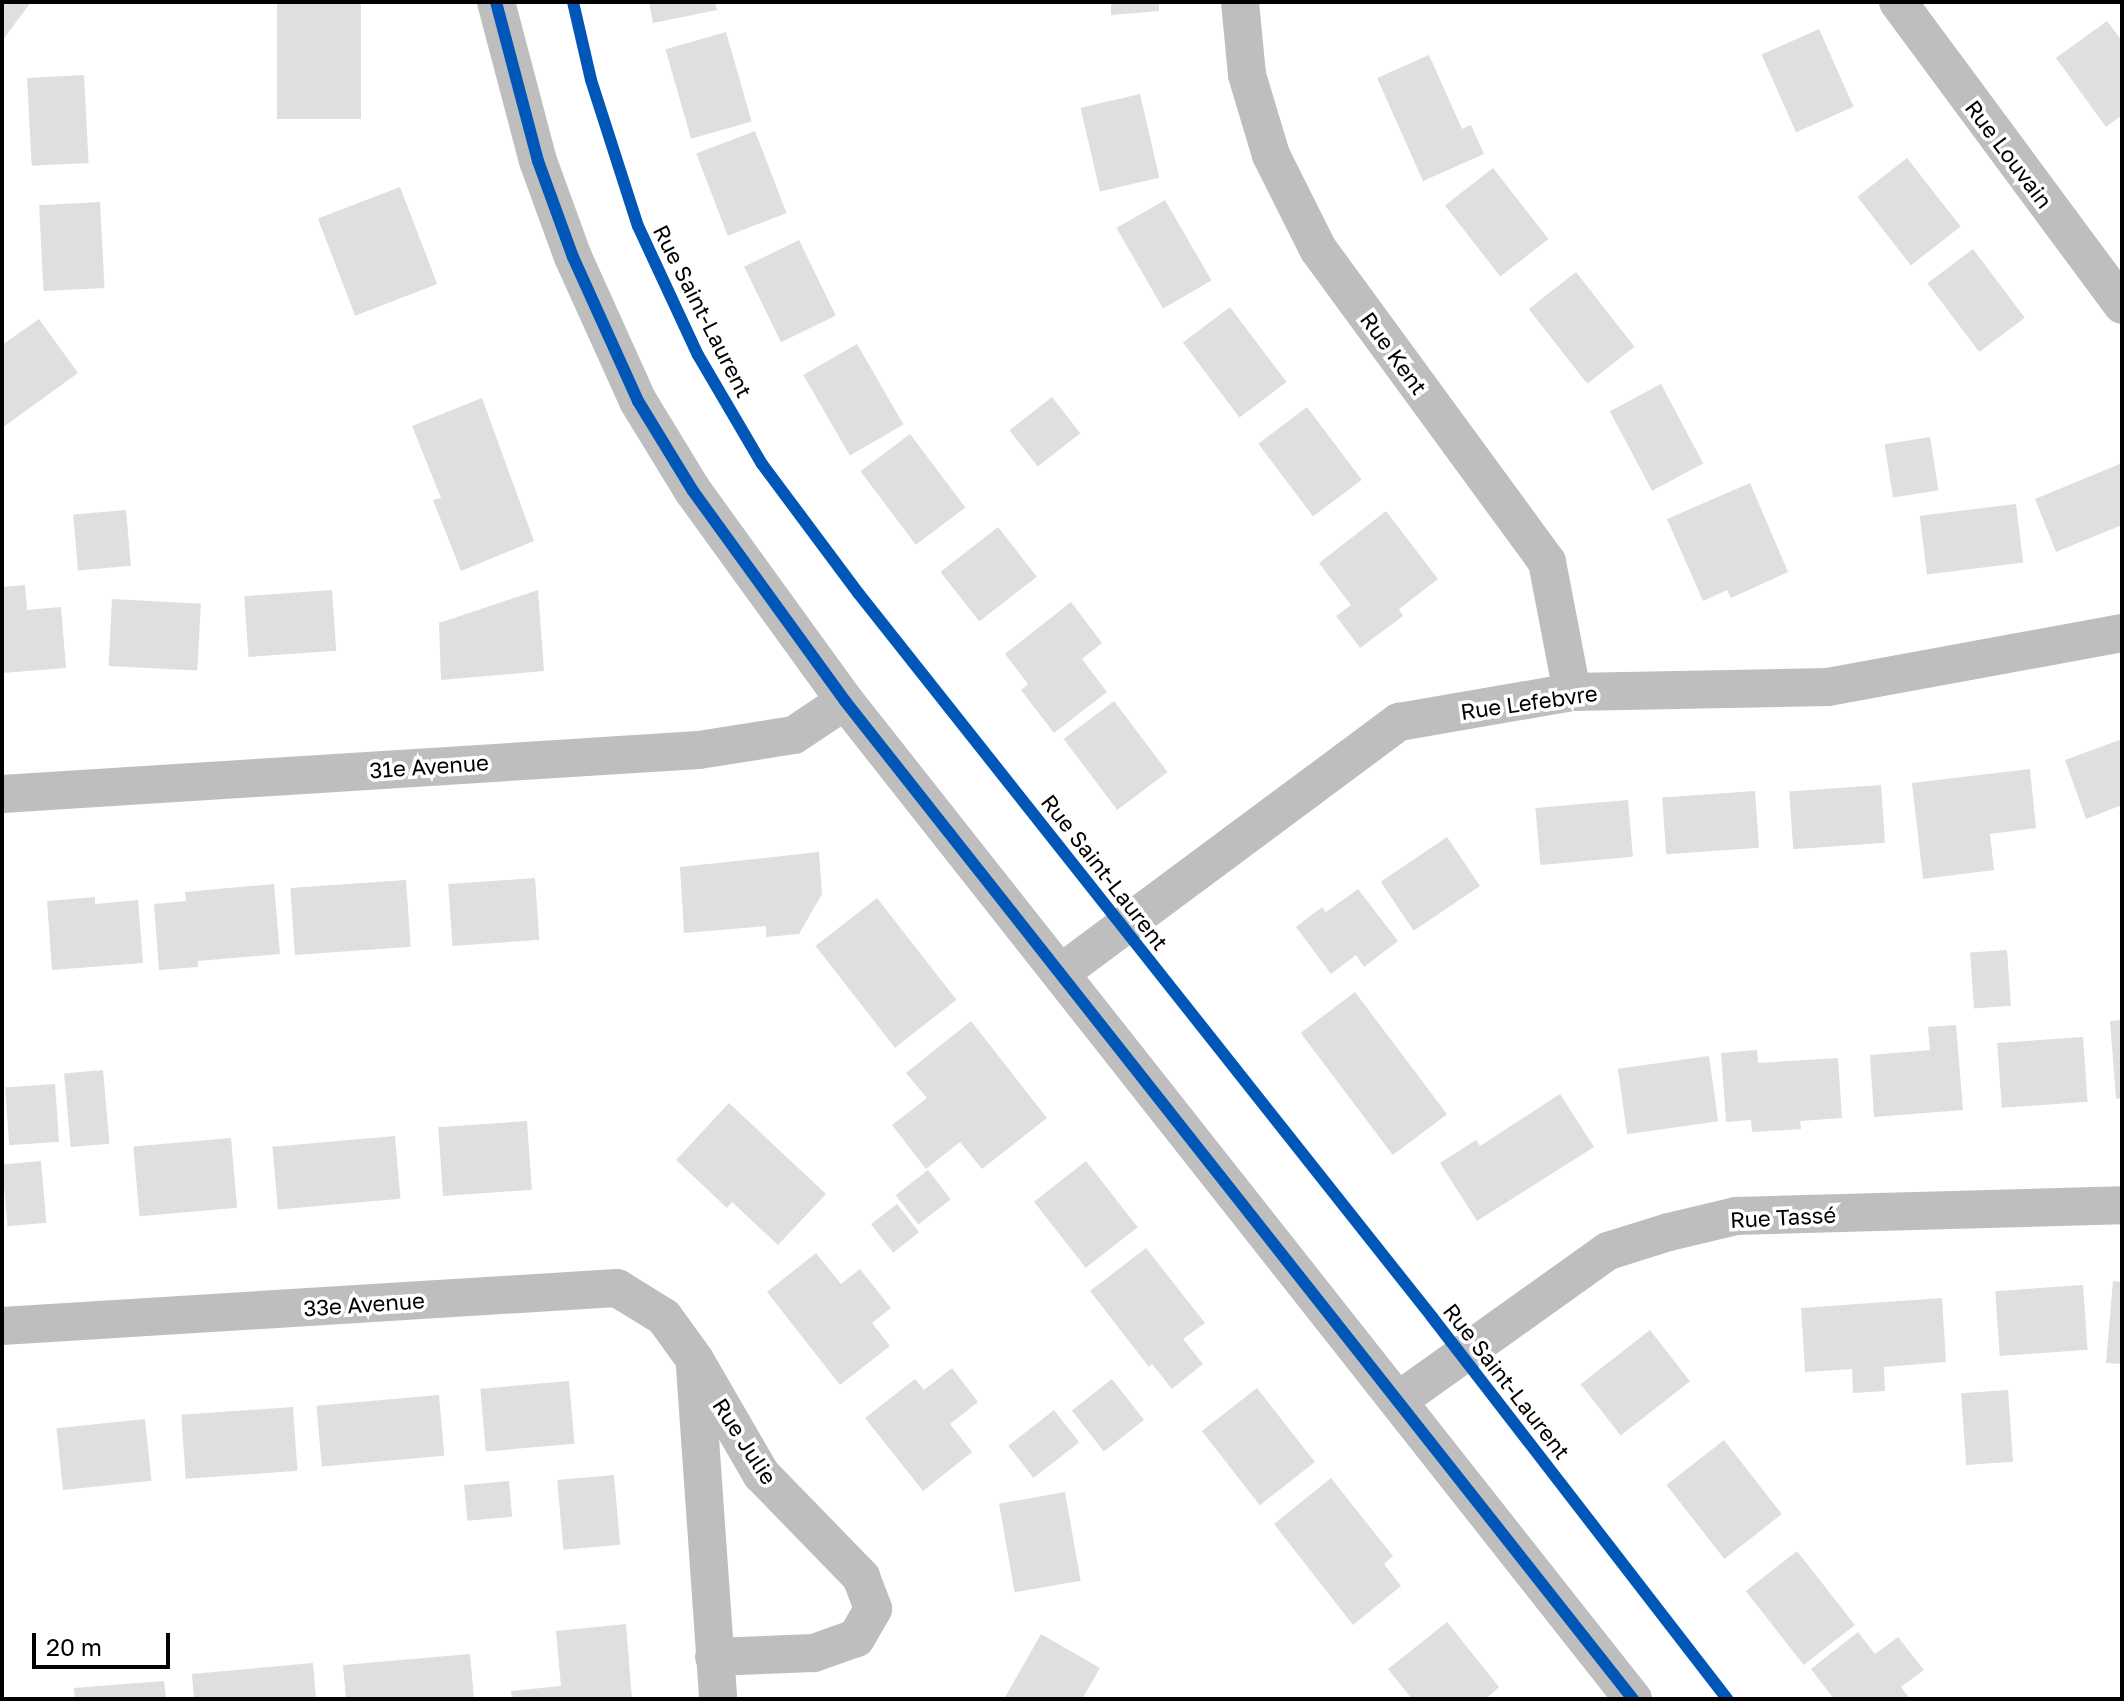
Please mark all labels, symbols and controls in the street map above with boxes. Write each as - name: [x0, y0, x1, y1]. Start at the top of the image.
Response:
- street label: Rue Louvain: [1960, 95, 2058, 213]
- street label: Rue Saint-Laurent: [648, 220, 758, 402]
- street label: Rue Kent: [1355, 307, 1433, 399]
- street label: Rue Lefebvre: [1459, 679, 1599, 725]
- street label: 31e Avenue: [368, 749, 490, 783]
- street label: Rue Saint-Laurent: [1036, 789, 1174, 955]
- street label: Rue Tassé: [1729, 1201, 1837, 1233]
- street label: 33e Avenue: [302, 1287, 426, 1321]
- street label: Rue Saint-Laurent: [1438, 1298, 1576, 1464]
- street label: Rue Julie: [707, 1393, 783, 1489]
- scale bar: [36, 1617, 174, 1667]
- text: 20 m: [46, 1632, 102, 1661]

